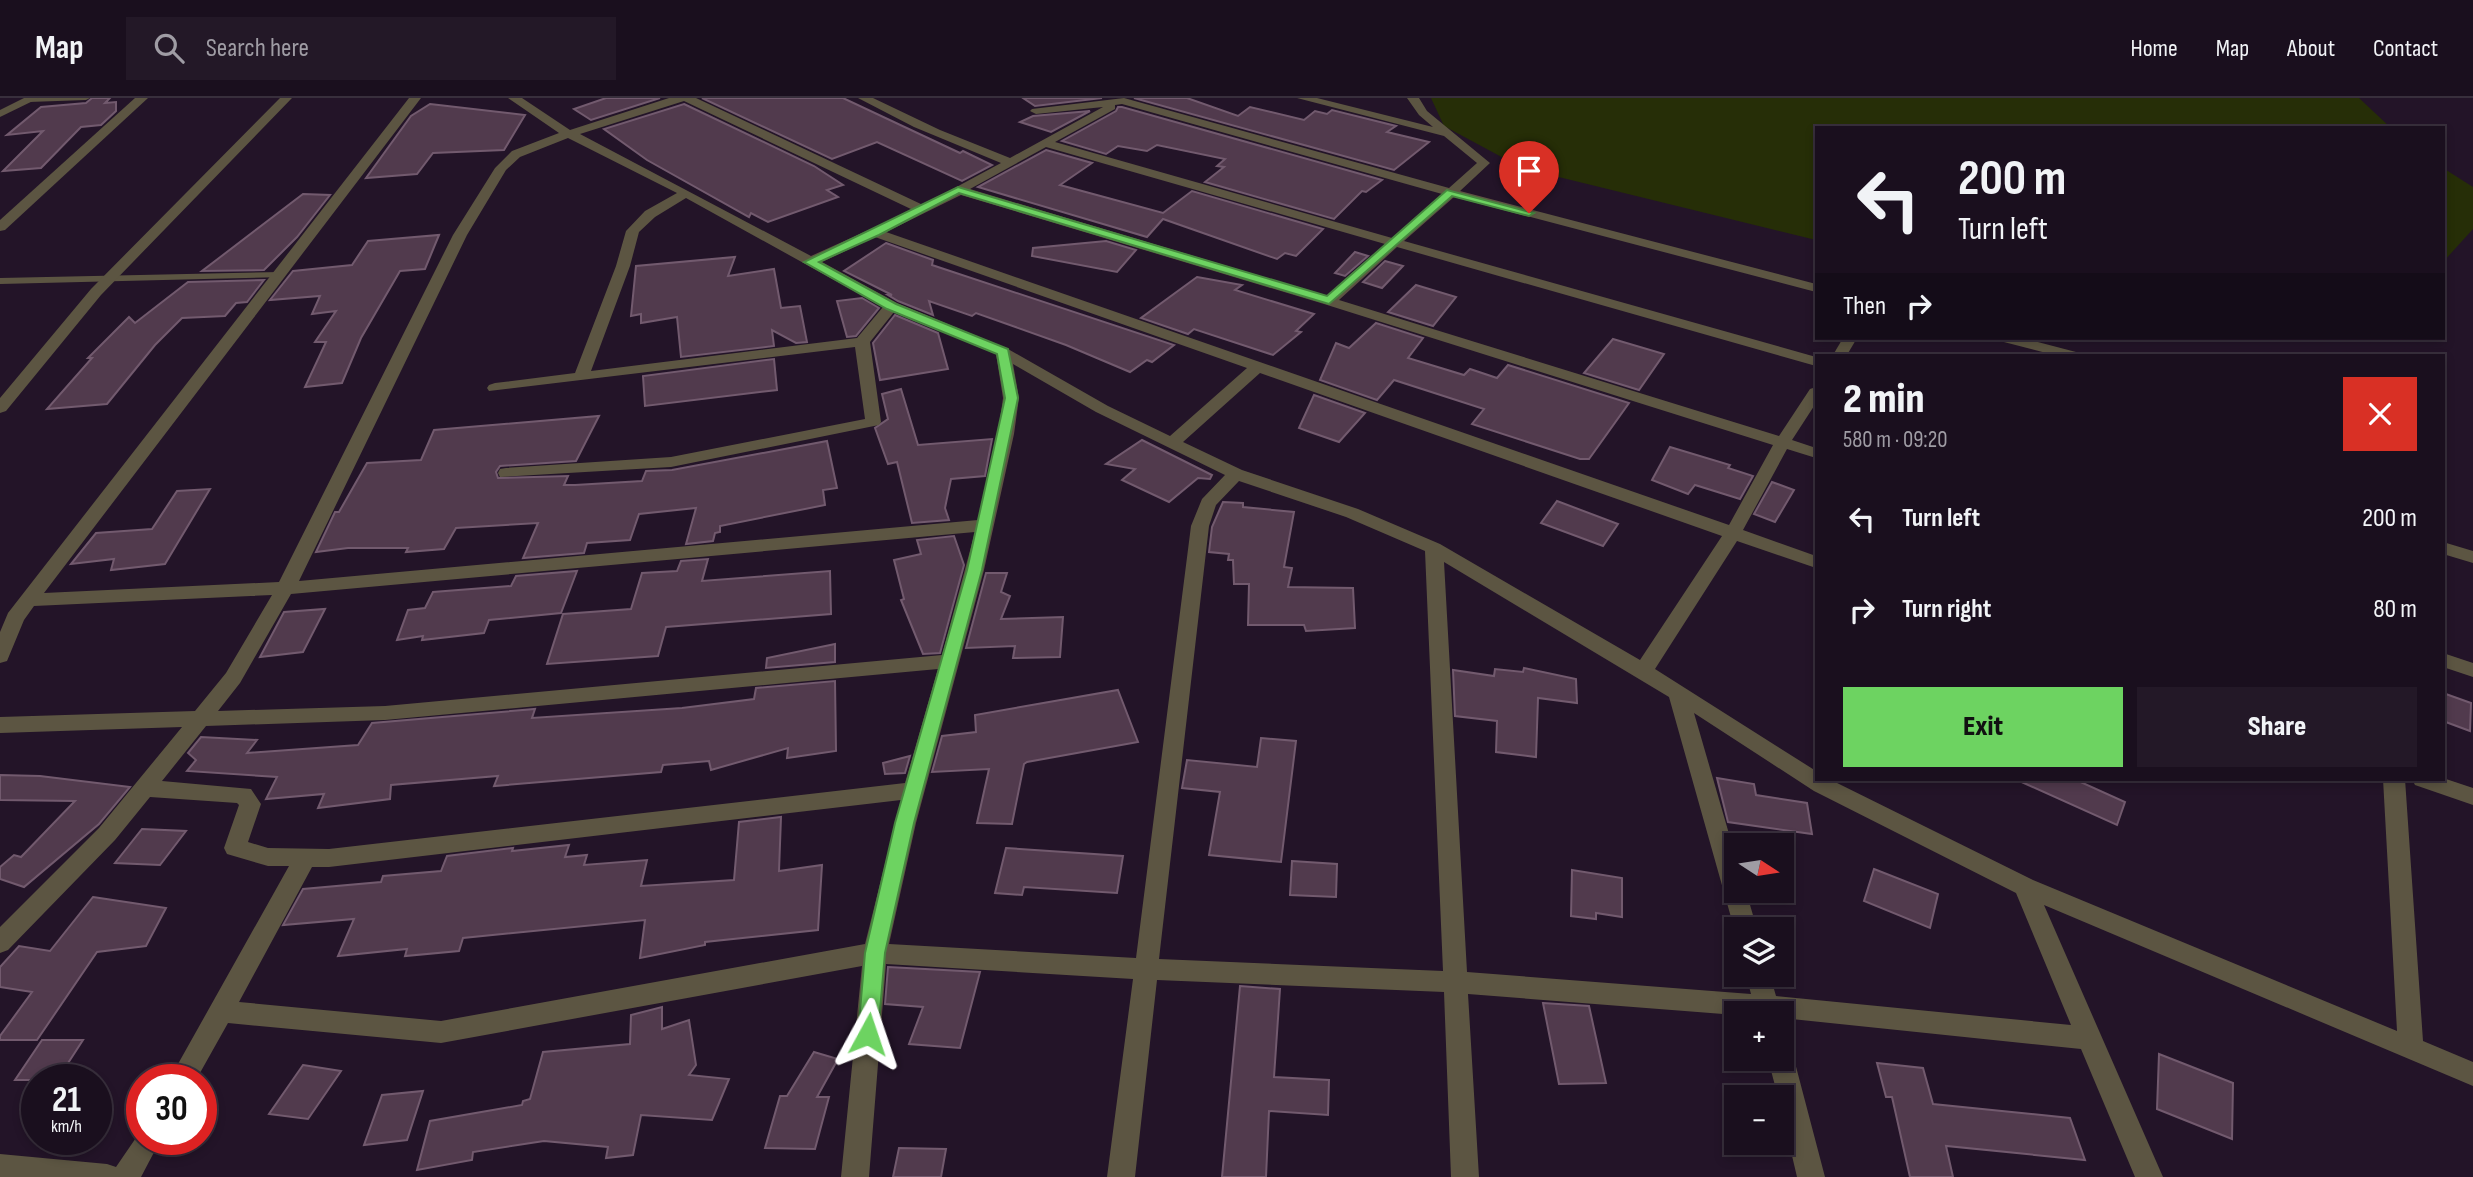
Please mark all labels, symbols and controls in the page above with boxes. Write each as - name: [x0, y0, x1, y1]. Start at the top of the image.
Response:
- search box: [126, 17, 616, 80]
- text: Map: [35, 28, 84, 68]
- icon: search: [150, 29, 188, 67]
- text: Search here: [206, 33, 309, 64]
- text: Home: [2130, 34, 2178, 63]
- text: Map: [2216, 34, 2249, 63]
- text: About: [2287, 34, 2335, 63]
- text: Contact: [2373, 34, 2438, 63]
- pin: [1499, 141, 1559, 213]
- text: 200 m: [1958, 150, 2066, 209]
- icon: arrive: [1510, 152, 1548, 190]
- icon: left: [1843, 154, 1934, 245]
- text: Turn left: [1958, 210, 2048, 249]
- icon: right: [1900, 287, 1938, 325]
- text: Then: [1843, 291, 1886, 322]
- text: 2 min: [1843, 374, 1924, 425]
- button: close: [2343, 377, 2417, 451]
- text: 580 m · 09:20: [1843, 426, 1947, 454]
- icon: left: [1843, 500, 1881, 538]
- text: Turn left: [1902, 503, 1980, 534]
- text: 200 m: [2362, 503, 2417, 534]
- icon: right: [1843, 591, 1881, 629]
- text: Turn right: [1902, 594, 1991, 625]
- text: 80 m: [2373, 594, 2417, 625]
- button: Exit: [1843, 687, 2123, 767]
- button: Share: [2137, 687, 2417, 767]
- north arrow: [1724, 833, 1794, 903]
- map controls: [1724, 833, 1794, 1155]
- button: layers: [1724, 917, 1794, 987]
- position arrow: [831, 997, 905, 1071]
- button: +: [1724, 1001, 1794, 1071]
- speed limit sign: 30: [126, 1064, 217, 1155]
- text: 21: [52, 1079, 81, 1122]
- button: −: [1724, 1085, 1794, 1155]
- text: km/h: [51, 1116, 82, 1137]

